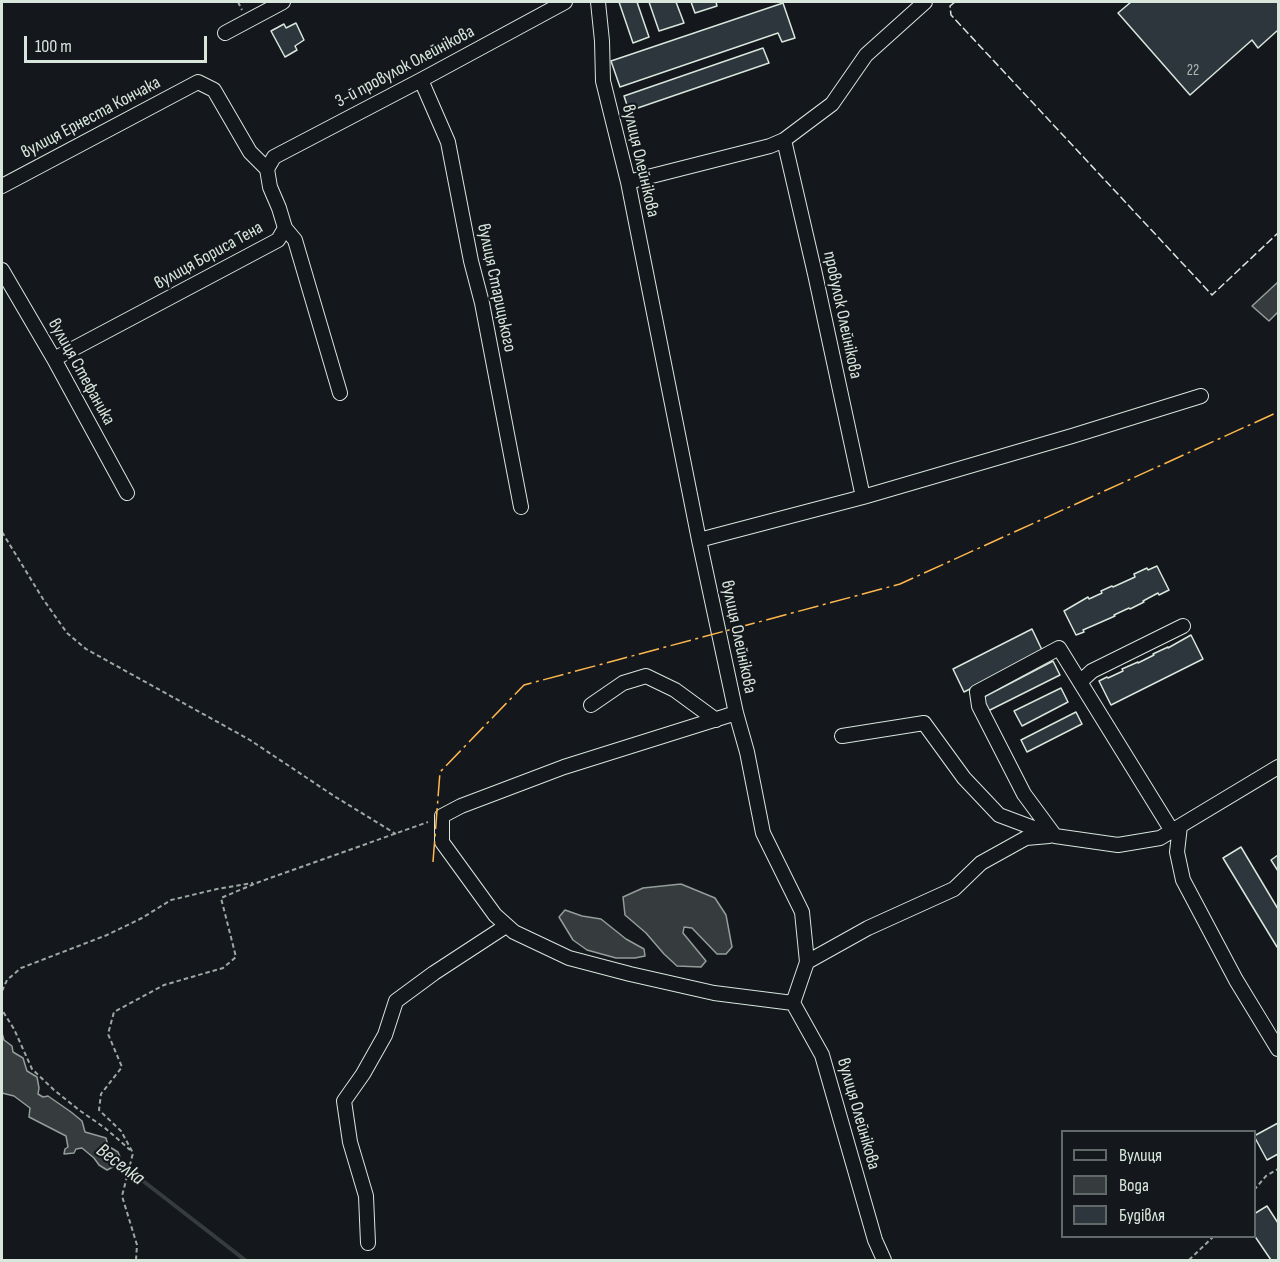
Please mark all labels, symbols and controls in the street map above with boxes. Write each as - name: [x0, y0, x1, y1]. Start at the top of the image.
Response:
- street label: 3-й провулок Олейнікова: [332, 21, 478, 113]
- scale bar: [27, 24, 210, 62]
- text: 100 m: [35, 36, 72, 57]
- house number: 22: [1187, 62, 1199, 80]
- street label: вулиця Ернеста Кончака: [18, 72, 164, 164]
- street label: вулиця Олейнікова: [617, 103, 663, 219]
- street label: вулиця Бориса Тена: [151, 217, 267, 295]
- street label: вулиця Старицького: [472, 222, 520, 354]
- street label: провулок Олейнікова: [818, 249, 866, 381]
- street label: вулиця Стефаника: [43, 315, 119, 429]
- street label: вулиця Олейнікова: [715, 579, 761, 695]
- street label: вулиця Олейнікова: [832, 1056, 884, 1172]
- legend: [1061, 1130, 1256, 1238]
- water label: Веселка: [91, 1139, 149, 1191]
- text: Вулиця: [1119, 1145, 1162, 1166]
- text: Вода: [1119, 1175, 1149, 1196]
- text: Будівля: [1119, 1205, 1165, 1226]

